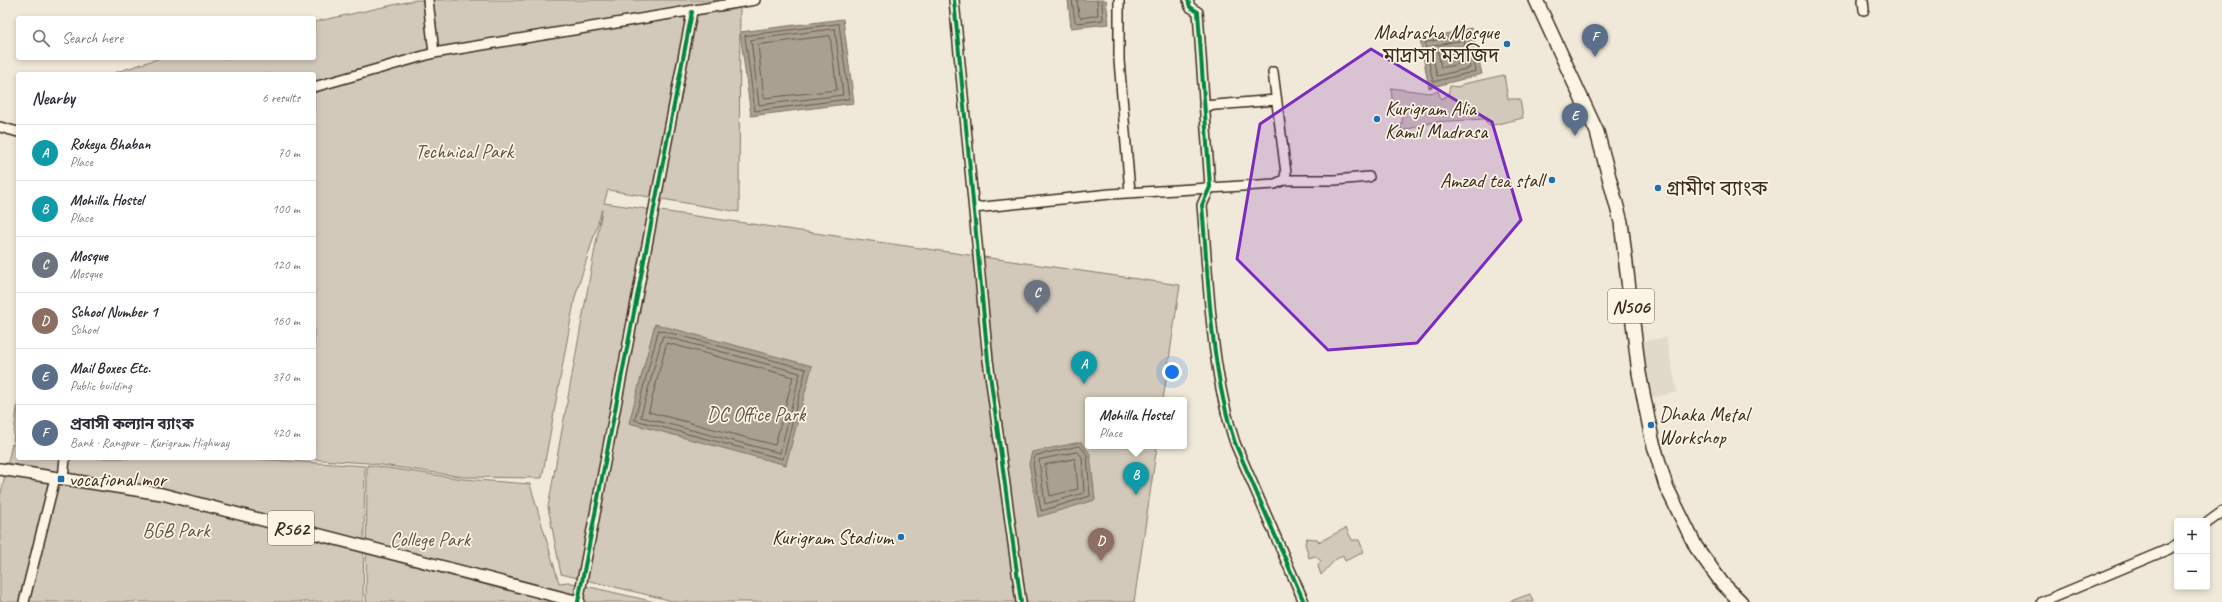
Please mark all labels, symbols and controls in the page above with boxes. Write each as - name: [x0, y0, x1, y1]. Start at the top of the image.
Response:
- search box: [16, 16, 316, 60]
- place label: Madrasha Mosque মাদ্রাসা মসজিদ: [1374, 20, 1500, 68]
- pin: F: [1582, 24, 1608, 57]
- icon: search: [30, 27, 52, 49]
- text: Search here: [62, 29, 123, 48]
- marker: Madrasha Mosque মাদ্রাসা মসজিদ: [1502, 39, 1512, 49]
- text: Nearby: [32, 88, 75, 109]
- text: 6 results: [262, 90, 300, 106]
- place label: Kurigram Alia Kamil Madrasa: [1385, 96, 1489, 144]
- pin: E: [1562, 103, 1588, 136]
- marker: Kurigram Alia Kamil Madrasa: [1372, 114, 1382, 124]
- text: Rokeya Bhaban: [70, 135, 150, 154]
- park label: Technical Park: [415, 139, 515, 164]
- text: A: [42, 145, 48, 161]
- text: 70 m: [278, 145, 300, 161]
- text: Place: [70, 154, 93, 170]
- place label: Amzad tea stall: [1440, 168, 1548, 193]
- marker: Amzad tea stall: [1547, 175, 1557, 185]
- place label: গ্রামীণ ব্যাংক: [1666, 176, 1768, 201]
- marker: গ্রামীণ ব্যাংক: [1653, 183, 1663, 193]
- text: Mohilla Hostel: [70, 191, 144, 210]
- text: B: [42, 201, 48, 217]
- text: 100 m: [272, 201, 300, 217]
- text: Place: [70, 210, 93, 226]
- text: Mosque: [70, 247, 108, 266]
- text: C: [42, 257, 48, 273]
- text: 120 m: [272, 257, 300, 273]
- text: Mosque: [70, 266, 102, 282]
- pin: C: [1024, 280, 1050, 313]
- road number: N506: [1608, 289, 1654, 323]
- text: School Number 1: [70, 303, 158, 322]
- text: D: [41, 313, 49, 329]
- text: 160 m: [272, 313, 300, 329]
- text: School: [70, 322, 98, 338]
- pin: A: [1071, 351, 1097, 384]
- text: Mail Boxes Etc.: [70, 359, 151, 378]
- your location: [1162, 362, 1182, 382]
- text: E: [42, 369, 48, 385]
- text: 370 m: [272, 369, 300, 385]
- text: Public building: [70, 378, 132, 394]
- popup: [1085, 397, 1187, 449]
- park label: DC Office Park: [707, 402, 807, 427]
- place label: Dhaka Metal Workshop: [1659, 402, 1752, 450]
- text: Mohilla Hostel: [1099, 406, 1173, 425]
- text: প্রবাসী কল্যান ব্যাংক: [70, 415, 194, 434]
- marker: Dhaka Metal Workshop: [1646, 420, 1656, 430]
- text: F: [42, 425, 48, 441]
- text: 420 m: [272, 425, 300, 441]
- text: Place: [1099, 425, 1122, 441]
- text: Bank · Rangpur - Kurigram Highway: [70, 435, 229, 451]
- pin: B: [1123, 462, 1149, 495]
- place label: vocational mor: [69, 467, 168, 492]
- marker: vocational mor: [56, 474, 66, 484]
- road number: R562: [268, 511, 314, 545]
- park label: BGB Park: [142, 518, 211, 543]
- map controls: [2174, 518, 2210, 590]
- button: +: [2174, 518, 2210, 554]
- place label: Kurigram Stadium: [772, 525, 895, 550]
- park label: College Park: [390, 527, 472, 552]
- pin: D: [1088, 528, 1114, 561]
- marker: Kurigram Stadium: [896, 532, 906, 542]
- button: −: [2174, 554, 2210, 590]

